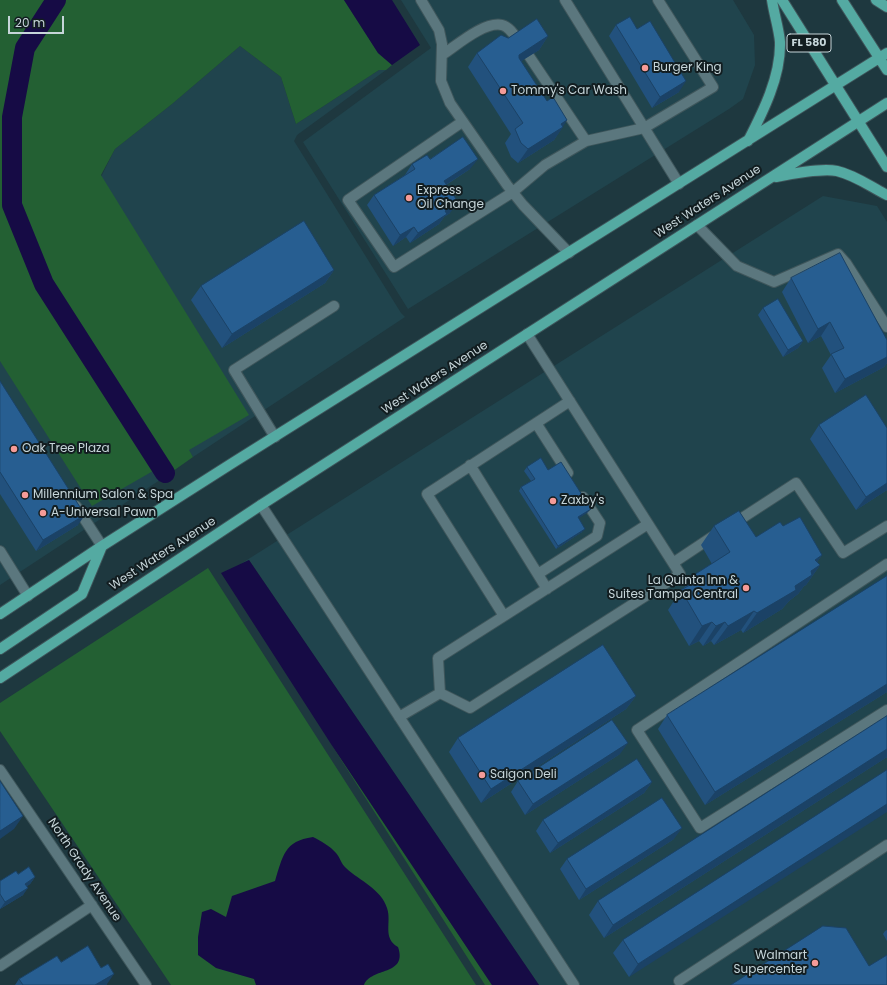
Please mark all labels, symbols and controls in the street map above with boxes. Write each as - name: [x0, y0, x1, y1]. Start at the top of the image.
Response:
- scale bar: [10, 8, 66, 34]
- text: 20 m: [15, 14, 45, 31]
- road number: FL 580: [787, 34, 831, 52]
- place label: Burger King: [653, 61, 722, 75]
- marker: Burger King: [640, 63, 650, 73]
- place label: Tommy's Car Wash: [511, 84, 627, 98]
- marker: Tommy's Car Wash: [498, 86, 508, 96]
- street label: West Waters Avenue: [652, 162, 764, 242]
- place label: Express Oil Change: [417, 184, 484, 212]
- marker: Express Oil Change: [404, 193, 414, 203]
- street label: West Waters Avenue: [379, 338, 491, 418]
- place label: Oak Tree Plaza: [22, 442, 110, 456]
- marker: Oak Tree Plaza: [9, 444, 19, 454]
- place label: Millennium Salon & Spa: [33, 488, 173, 502]
- marker: Millennium Salon & Spa: [20, 490, 30, 500]
- place label: Zaxby's: [561, 494, 604, 508]
- marker: Zaxby's: [548, 496, 558, 506]
- place label: A-Universal Pawn: [51, 506, 156, 520]
- marker: A-Universal Pawn: [38, 508, 48, 518]
- street label: West Waters Avenue: [107, 514, 219, 594]
- place label: La Quinta Inn & Suites Tampa Central: [608, 574, 738, 602]
- marker: La Quinta Inn & Suites Tampa Central: [741, 583, 751, 593]
- place label: Saigon Deli: [490, 768, 557, 782]
- marker: Saigon Deli: [477, 770, 487, 780]
- street label: North Grady Avenue: [44, 816, 124, 924]
- place label: Walmart Supercenter: [734, 949, 807, 977]
- marker: Walmart Supercenter: [810, 958, 820, 968]

